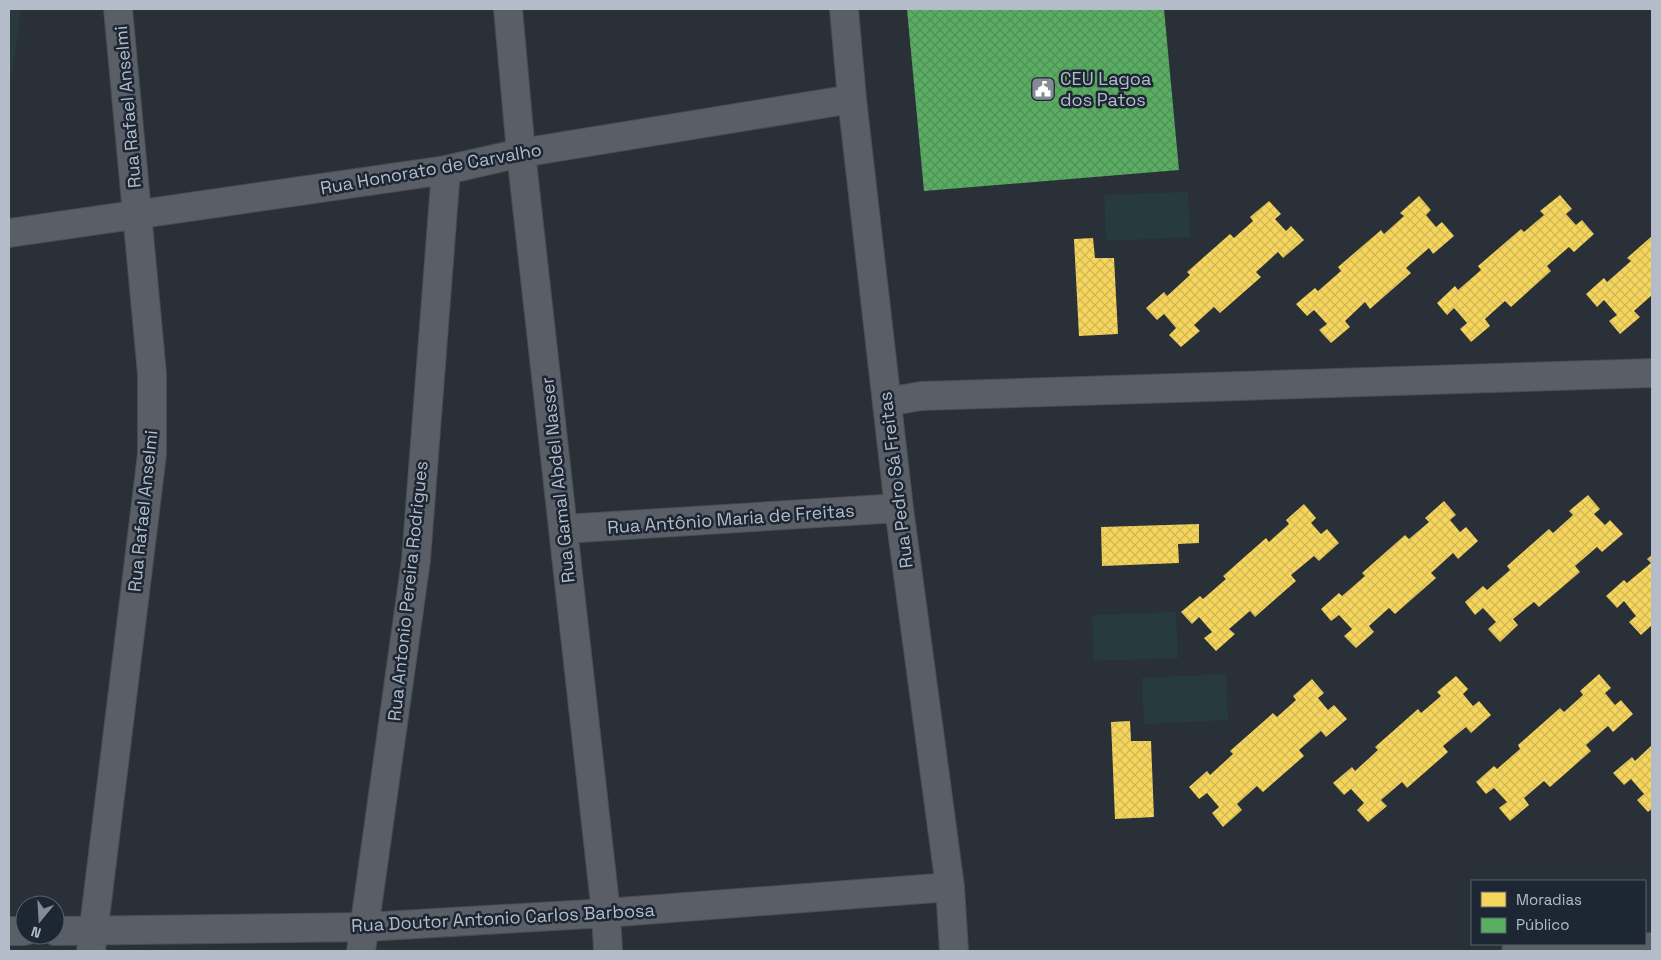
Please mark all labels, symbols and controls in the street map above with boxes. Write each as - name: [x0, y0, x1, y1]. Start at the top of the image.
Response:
- street label: Rua Rafael Anselmi: [109, 25, 146, 189]
- place label: CEU Lagoa dos Patos: [1060, 67, 1151, 111]
- public building icon: CEU Lagoa dos Patos: [1030, 76, 1056, 102]
- street label: Rua Honorato de Carvalho: [318, 138, 543, 199]
- street label: Rua Gamal Abdel Nasser: [535, 376, 580, 584]
- street label: Rua Pedro Sá Freitas: [873, 391, 918, 570]
- street label: Rua Rafael Anselmi: [123, 429, 162, 593]
- street label: Rua Antonio Pereira Rodrigues: [382, 460, 433, 722]
- street label: Rua Antônio Maria de Freitas: [607, 498, 855, 539]
- legend: [1471, 880, 1646, 945]
- text: Moradias: [1516, 890, 1582, 909]
- north arrow: [15, 895, 65, 945]
- street label: Rua Doutor Antonio Carlos Barbosa: [351, 898, 655, 937]
- text: Público: [1516, 915, 1569, 934]
- text: N: [29, 922, 43, 942]

